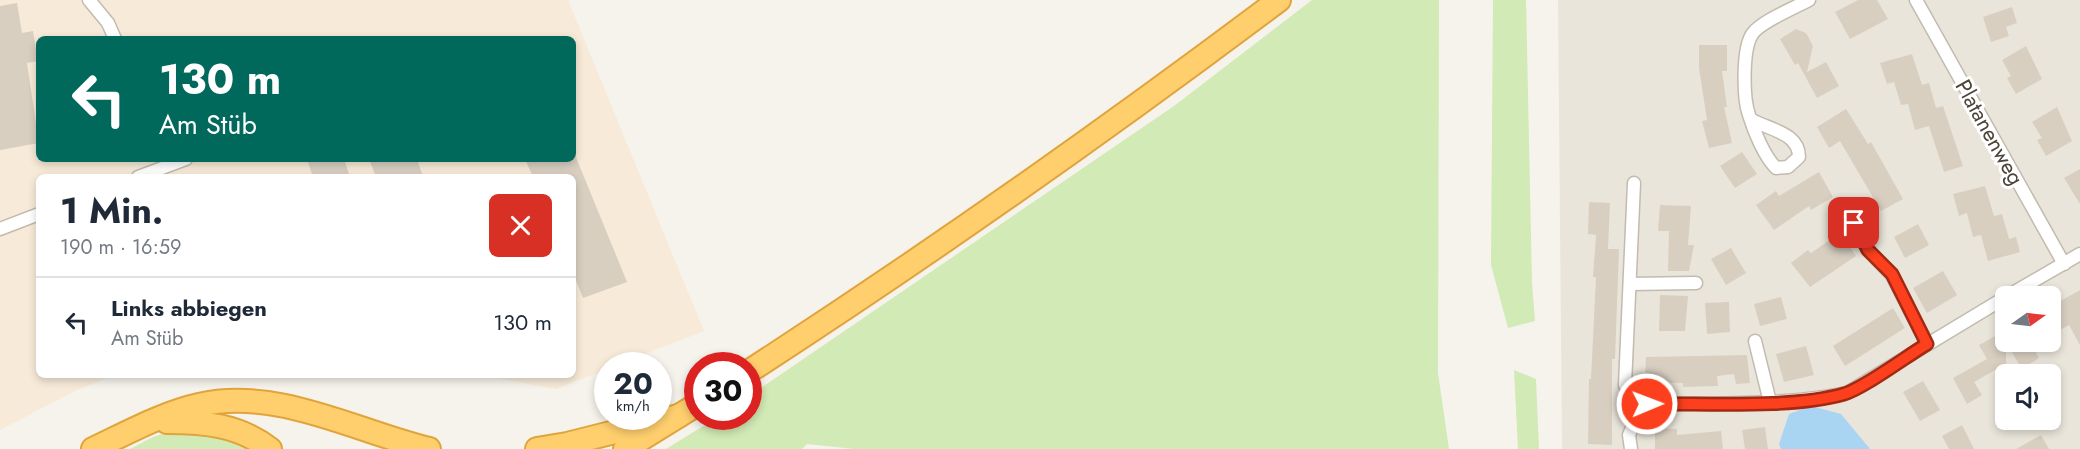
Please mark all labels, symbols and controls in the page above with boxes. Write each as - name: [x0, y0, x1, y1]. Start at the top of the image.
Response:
- text: 130 m: [159, 49, 281, 110]
- icon: left: [60, 60, 138, 138]
- street label: Platanenweg: [1948, 73, 2032, 191]
- text: Am Stüb: [159, 105, 257, 144]
- text: 1 Min.: [60, 184, 163, 236]
- button: close: [489, 194, 552, 257]
- pin: [1828, 197, 1879, 248]
- icon: arrive: [1837, 206, 1870, 239]
- text: 190 m · 16:59: [60, 233, 181, 262]
- north arrow: [1995, 286, 2061, 352]
- map controls: [1995, 286, 2061, 430]
- text: Links abbiegen: [111, 292, 267, 324]
- icon: left: [60, 306, 93, 339]
- text: 130 m: [493, 306, 552, 338]
- text: Am Stüb: [111, 324, 183, 353]
- speed limit sign: 30: [684, 352, 762, 430]
- text: 20: [613, 362, 653, 405]
- button: sound: [1995, 364, 2061, 430]
- position arrow: [1615, 372, 1679, 436]
- text: km/h: [616, 395, 650, 417]

